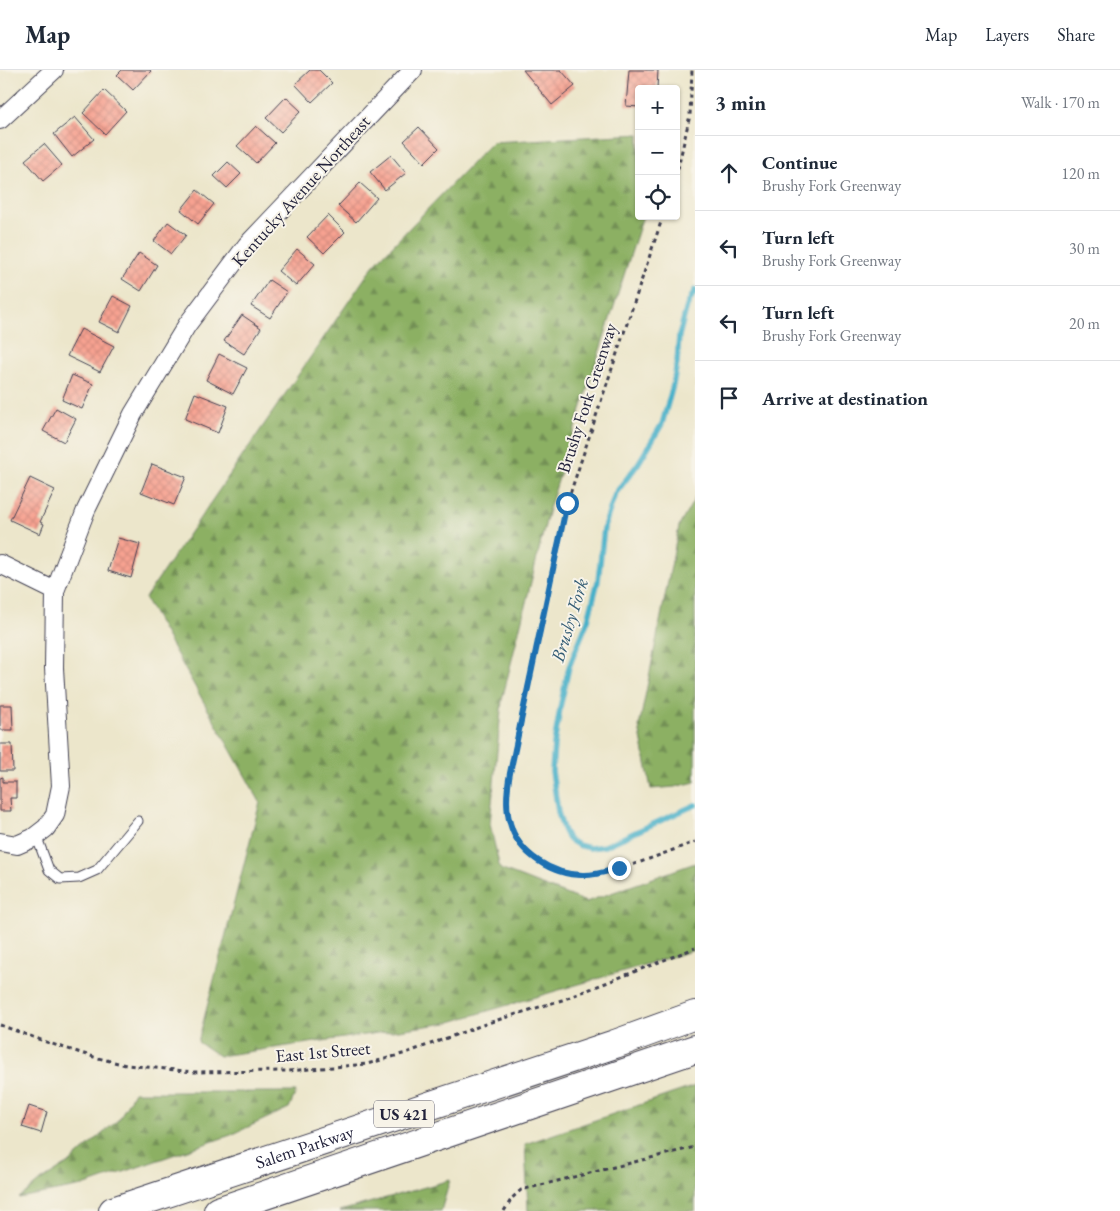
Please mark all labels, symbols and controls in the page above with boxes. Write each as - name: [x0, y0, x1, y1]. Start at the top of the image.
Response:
- text: Map: [25, 19, 70, 50]
- text: Map: [925, 23, 957, 46]
- text: Layers: [985, 23, 1029, 46]
- text: Share: [1057, 23, 1095, 46]
- map controls: [635, 85, 680, 220]
- button: +: [635, 85, 680, 130]
- text: 3 min: [715, 89, 766, 116]
- text: Walk · 170 m: [1021, 92, 1100, 113]
- street label: Kentucky Avenue Northeast: [226, 110, 375, 271]
- button: −: [635, 130, 680, 175]
- text: Continue: [762, 150, 837, 175]
- icon: ahead: [715, 159, 743, 187]
- text: 120 m: [1061, 163, 1100, 184]
- button: locate: [635, 175, 680, 220]
- text: Brushy Fork Greenway: [762, 175, 901, 196]
- text: Turn left: [762, 225, 834, 250]
- icon: left: [715, 234, 743, 262]
- text: 30 m: [1069, 238, 1100, 259]
- text: Brushy Fork Greenway: [762, 250, 901, 271]
- text: Turn left: [762, 300, 834, 325]
- icon: left: [715, 309, 743, 337]
- text: 20 m: [1069, 313, 1100, 334]
- street label: Brushy Fork Greenway: [551, 320, 622, 476]
- text: Brushy Fork Greenway: [762, 325, 901, 346]
- icon: arrive: [715, 384, 743, 412]
- text: Arrive at destination: [762, 386, 928, 411]
- route start: [556, 492, 579, 515]
- water label: Brushy Fork: [545, 575, 594, 666]
- route end: [608, 857, 631, 880]
- street label: East 1st Street: [275, 1036, 372, 1067]
- road number: US 421: [374, 1100, 434, 1128]
- street label: Salem Parkway: [252, 1120, 357, 1174]

